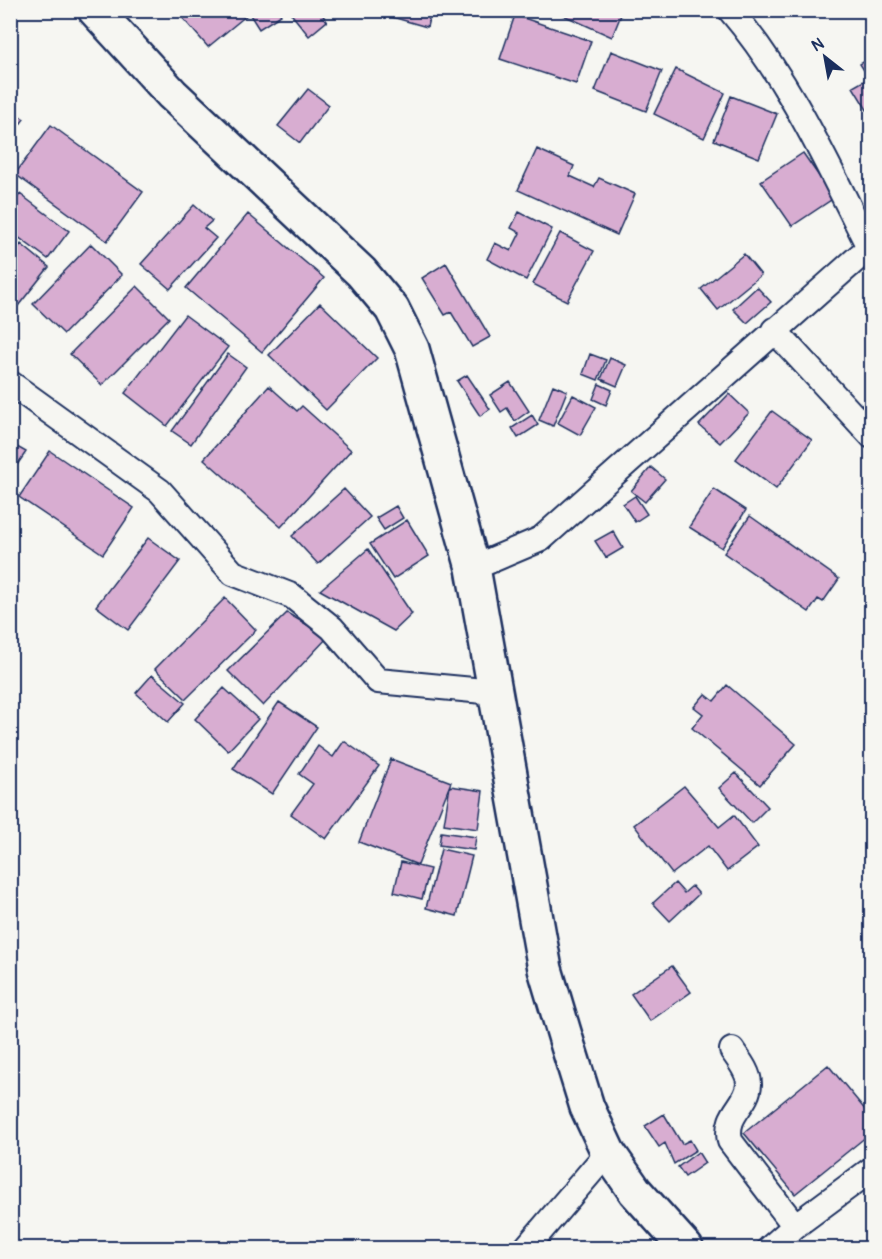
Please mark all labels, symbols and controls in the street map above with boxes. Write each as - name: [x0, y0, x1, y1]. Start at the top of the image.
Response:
- north arrow: [795, 27, 855, 87]
- text: N: [808, 34, 828, 56]

